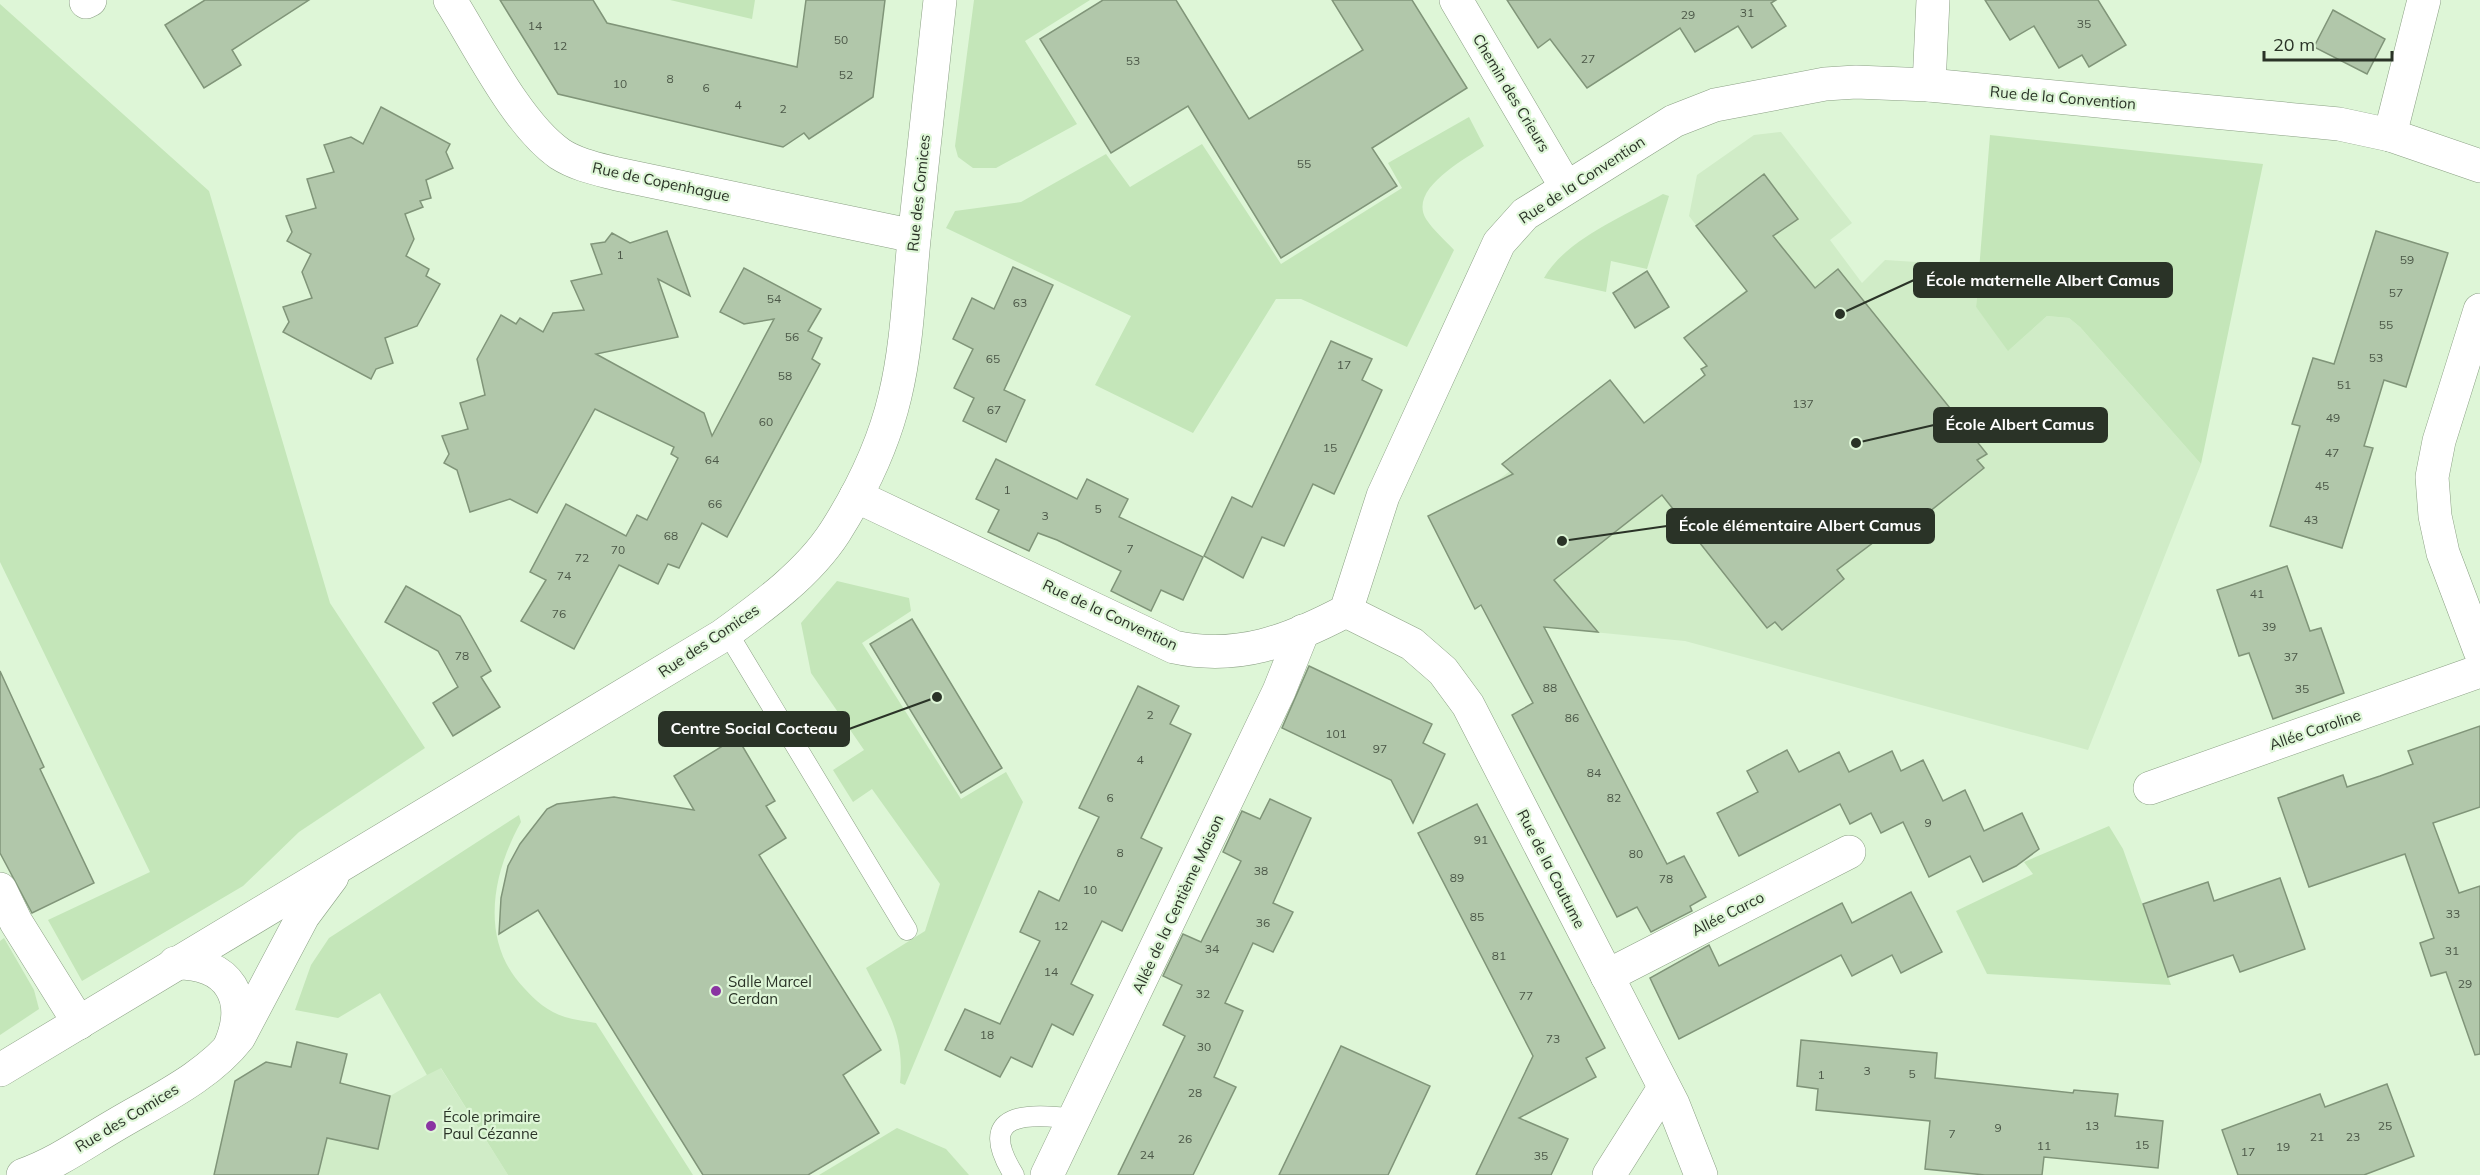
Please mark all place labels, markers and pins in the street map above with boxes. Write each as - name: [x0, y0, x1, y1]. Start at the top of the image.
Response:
- callout: École maternelle Albert Camus: [1914, 263, 2172, 297]
- callout: École Albert Camus: [1934, 408, 2107, 442]
- callout: École élémentaire Albert Camus: [1667, 509, 1934, 543]
- callout: Centre Social Cocteau: [659, 712, 849, 746]
- place label: Salle Marcel Cerdan: [728, 972, 812, 1008]
- marker: Salle Marcel Cerdan: [709, 984, 723, 998]
- place label: École primaire Paul Cézanne: [443, 1107, 541, 1143]
- marker: École primaire Paul Cézanne: [424, 1119, 438, 1133]

